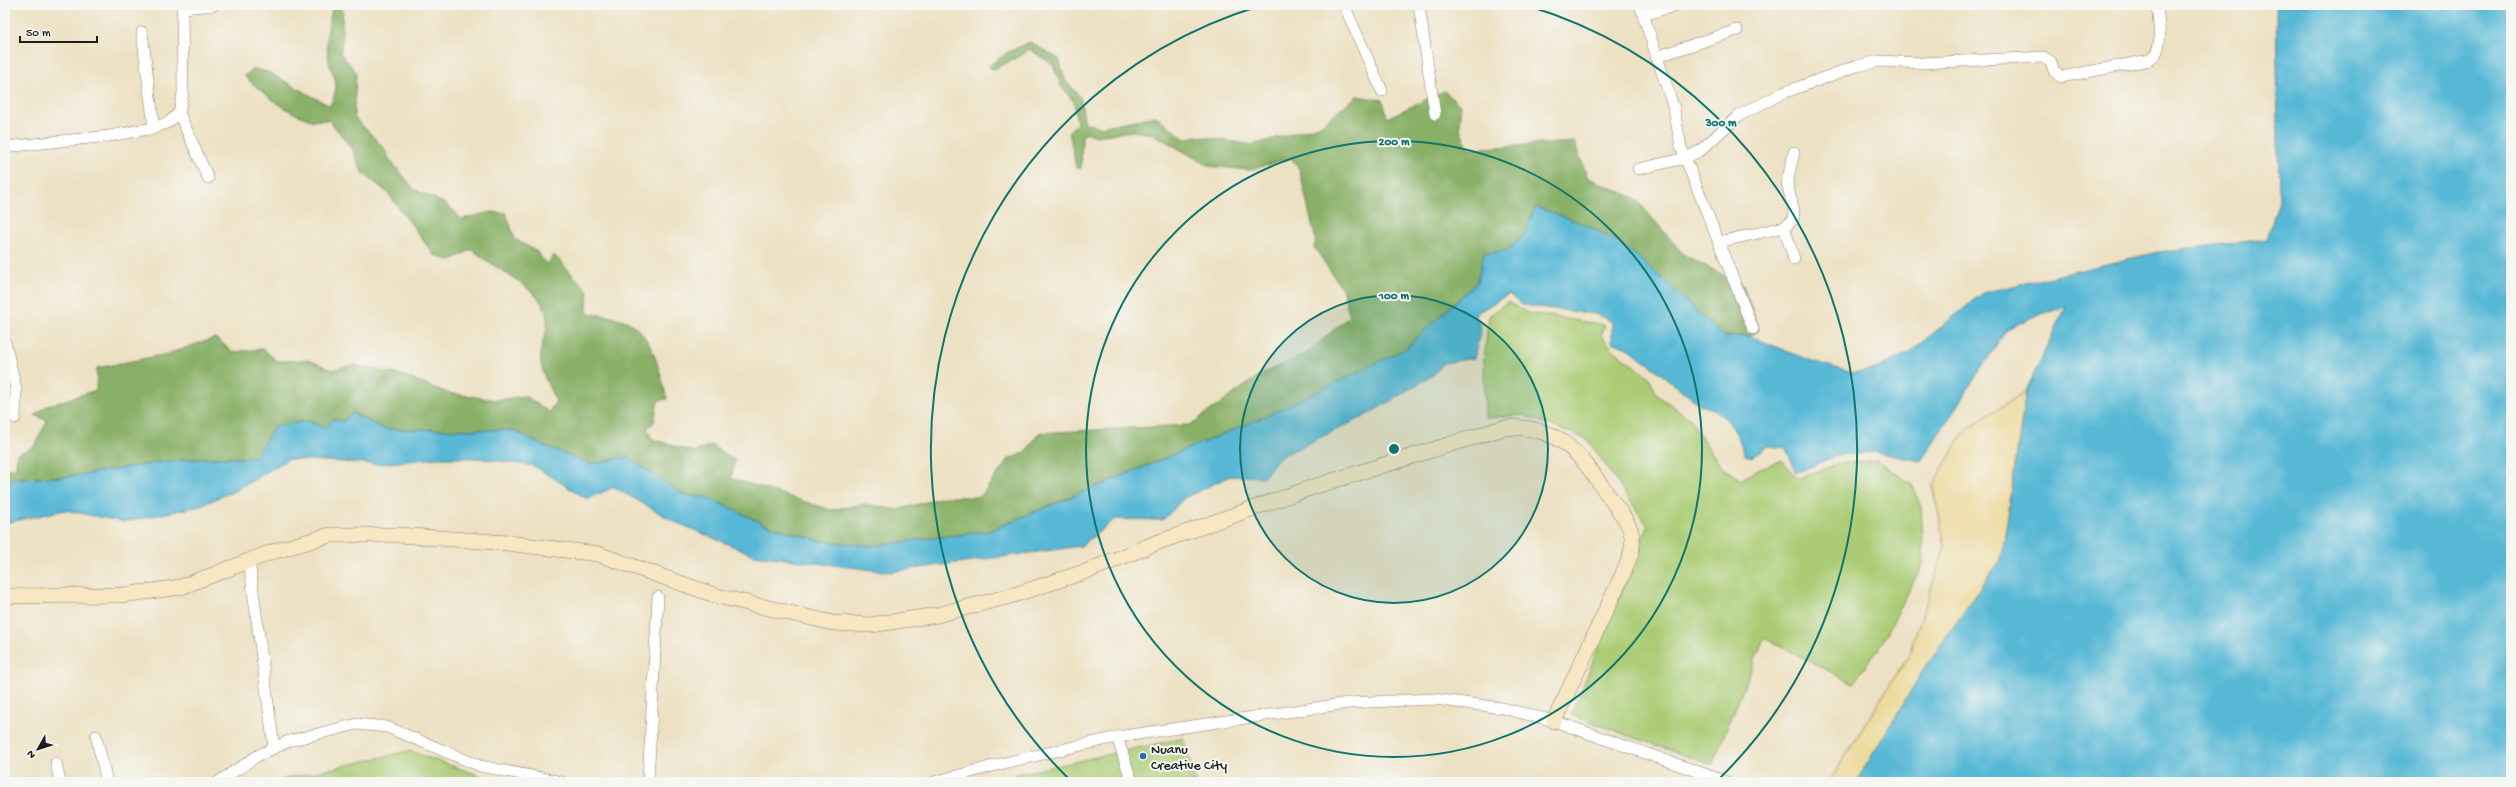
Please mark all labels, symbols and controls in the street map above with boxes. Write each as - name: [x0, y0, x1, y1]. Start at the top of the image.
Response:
- scale bar: [20, 18, 97, 44]
- text: 50 m: [26, 27, 51, 41]
- text: 300 m: [1704, 117, 1737, 131]
- text: 200 m: [1379, 136, 1410, 150]
- text: 100 m: [1378, 290, 1409, 304]
- centre of rings: [1387, 442, 1401, 456]
- north arrow: [18, 729, 58, 769]
- place label: Nuanu Creative City: [1151, 742, 1227, 775]
- text: N: [25, 747, 39, 761]
- marker: Nuanu Creative City: [1138, 751, 1148, 761]

